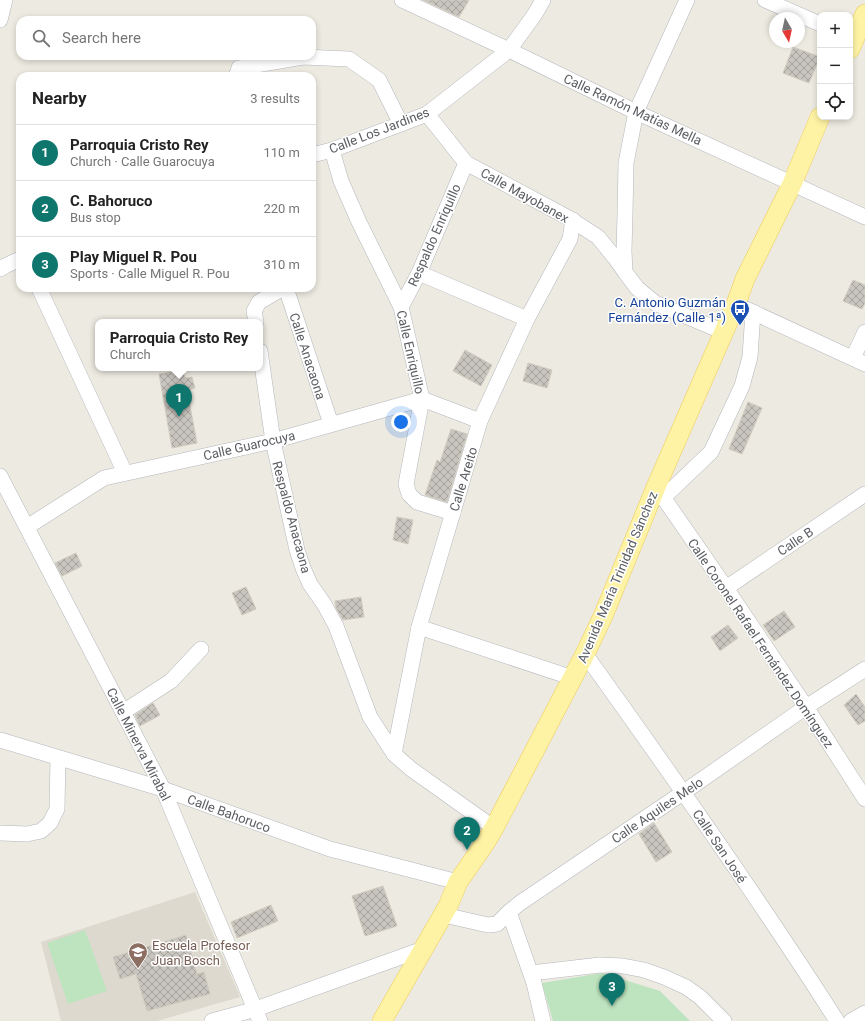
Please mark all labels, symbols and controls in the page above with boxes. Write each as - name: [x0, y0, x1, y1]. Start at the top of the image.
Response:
- north arrow: [769, 12, 805, 48]
- map controls: [817, 12, 853, 120]
- button: +: [817, 12, 853, 48]
- search box: [16, 16, 316, 60]
- icon: search: [30, 27, 52, 49]
- text: Search here: [62, 29, 141, 47]
- button: −: [817, 48, 853, 84]
- street label: Calle Ramón Matías Mella: [561, 71, 704, 148]
- button: locate: [817, 84, 853, 120]
- text: Nearby: [32, 88, 87, 108]
- text: 3 results: [250, 91, 300, 106]
- street label: Calle Los Jardines: [327, 104, 432, 156]
- text: Parroquia Cristo Rey: [70, 136, 209, 154]
- text: 1: [41, 145, 49, 160]
- text: 110 m: [263, 145, 300, 160]
- text: Church · Calle Guarocuya: [70, 154, 215, 169]
- street label: Calle Mayobanex: [478, 165, 572, 226]
- street label: Respaldo Enriquillo: [405, 182, 464, 289]
- text: C. Bahoruco: [70, 192, 153, 210]
- text: 2: [41, 201, 49, 216]
- text: 220 m: [263, 201, 300, 216]
- text: Bus stop: [70, 210, 121, 225]
- text: Play Miguel R. Pou: [70, 248, 197, 266]
- text: 3: [41, 257, 49, 272]
- text: 310 m: [263, 257, 300, 272]
- text: Sports · Calle Miguel R. Pou: [70, 266, 230, 281]
- place label: C. Antonio Guzmán Fernández (Calle 1ª): [608, 295, 726, 325]
- bus stop icon: C. Antonio Guzmán Fernández (Calle 1ª): [729, 298, 751, 326]
- street label: Calle Enriquillo: [394, 309, 427, 395]
- street label: Calle Anacaona: [286, 311, 329, 401]
- popup: [95, 319, 263, 371]
- text: Parroquia Cristo Rey: [110, 329, 248, 347]
- text: Church: [110, 347, 151, 362]
- pin: 1: [166, 384, 192, 417]
- your location: [391, 412, 411, 432]
- street label: Calle Guarocuya: [202, 428, 297, 463]
- street label: Calle Areito: [447, 445, 480, 513]
- street label: Respaldo Anacaona: [269, 459, 314, 575]
- street label: Avenida María Trinidad Sánchez: [574, 489, 661, 665]
- street label: Calle B: [774, 524, 816, 559]
- street label: Calle Coronel Rafael Fernández Domínguez: [685, 536, 837, 751]
- street label: Calle Minerva Mirabal: [104, 685, 174, 803]
- street label: Calle Aquiles Melo: [609, 774, 706, 847]
- street label: Calle Bahoruco: [185, 791, 273, 835]
- street label: Calle San José: [690, 807, 750, 886]
- pin: 2: [454, 817, 480, 850]
- place label: Escuela Profesor Juan Bosch: [152, 938, 251, 968]
- school or university icon: Escuela Profesor Juan Bosch: [127, 941, 149, 969]
- pin: 3: [599, 973, 625, 1006]

